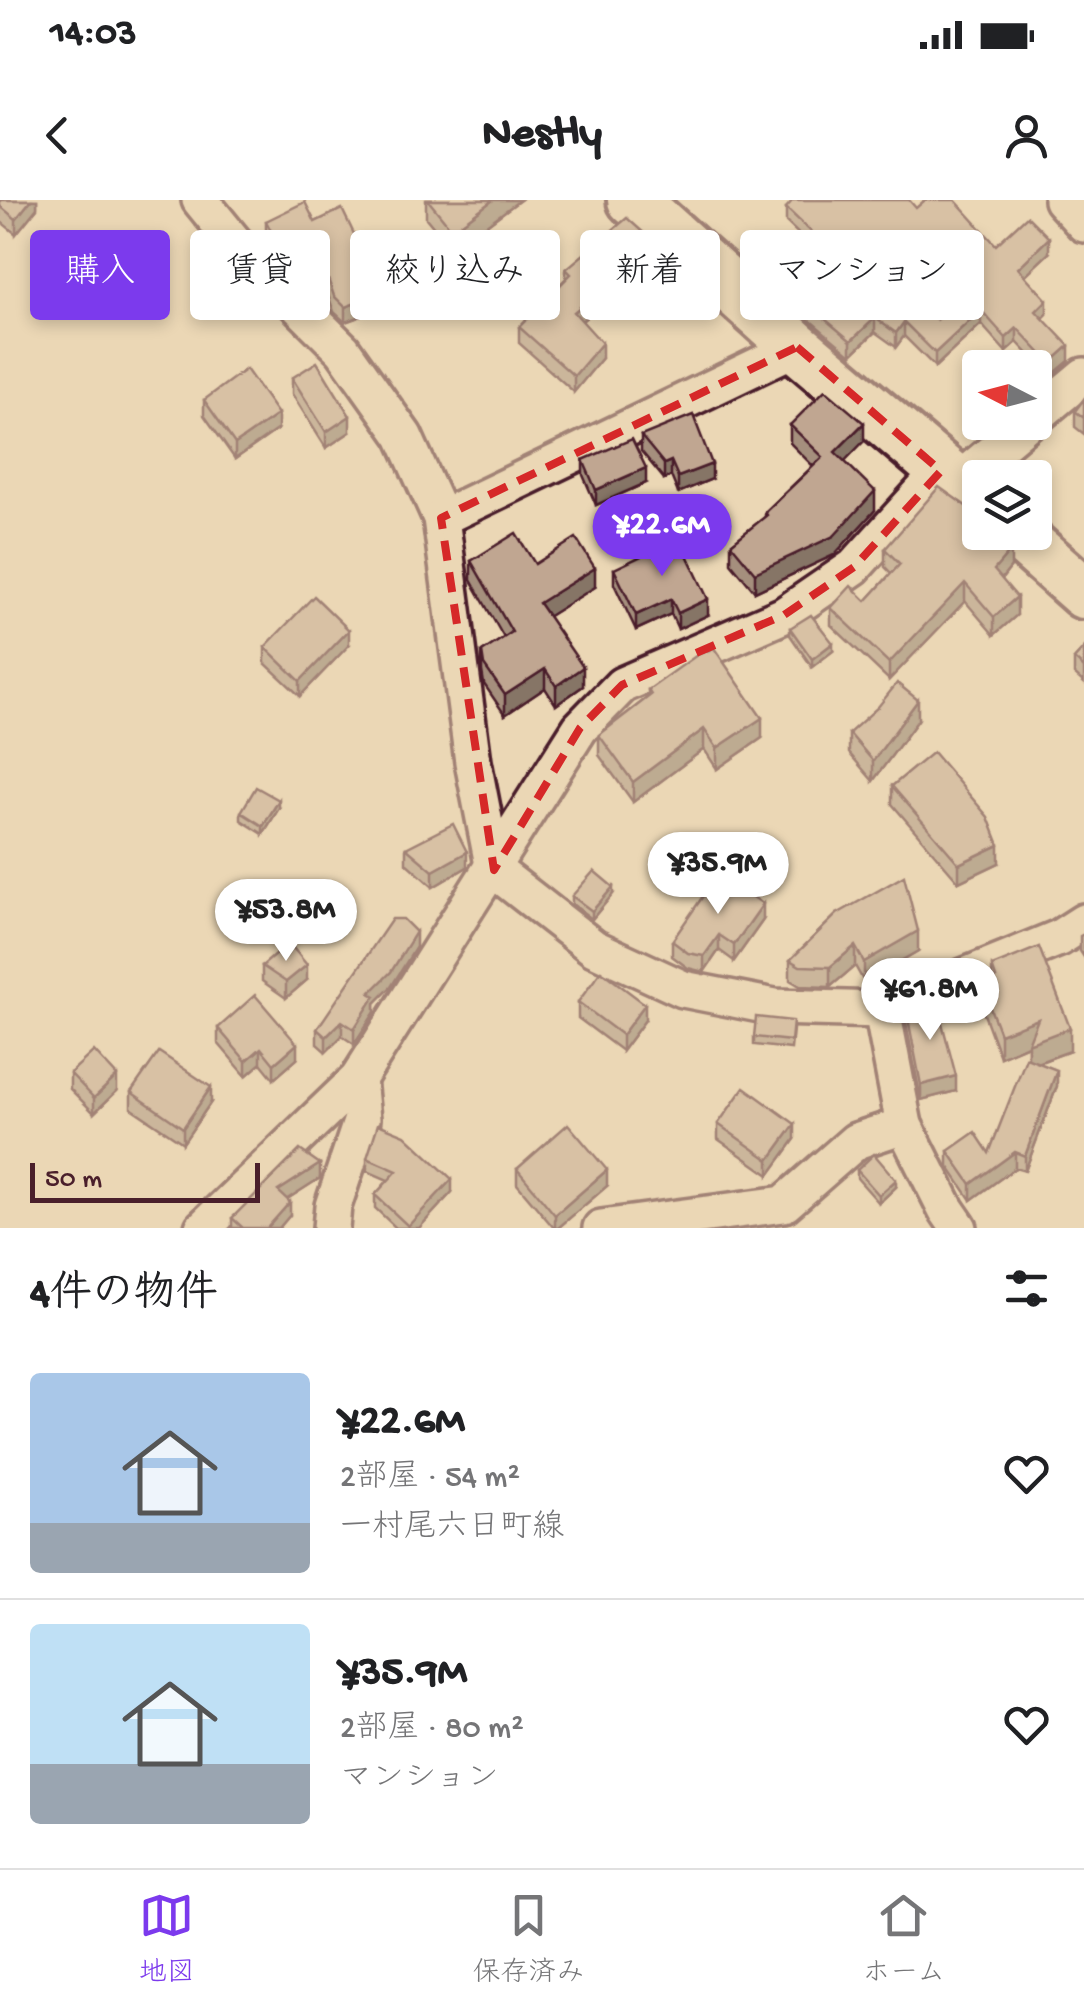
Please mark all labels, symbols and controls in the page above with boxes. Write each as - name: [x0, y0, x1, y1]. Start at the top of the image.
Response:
- text: 14:03: [50, 13, 137, 57]
- icon: back: [30, 108, 85, 163]
- icon: person: [999, 108, 1054, 163]
- text: Nestly: [482, 109, 602, 162]
- chip: 購入: [30, 230, 170, 320]
- chip: 賃貸: [190, 230, 330, 320]
- chip: 絞り込み: [350, 230, 560, 320]
- chip: 新着: [580, 230, 720, 320]
- chip: マンション: [740, 230, 984, 320]
- north arrow: [962, 350, 1052, 440]
- map controls: [962, 350, 1052, 550]
- button: layers: [962, 460, 1052, 550]
- pin: ¥22.6M: [581, 494, 743, 579]
- text: ¥22.6M: [615, 507, 709, 545]
- pin: ¥35.9M: [637, 832, 799, 917]
- text: ¥35.9M: [670, 845, 766, 883]
- pin: ¥53.8M: [205, 879, 367, 964]
- text: ¥53.8M: [237, 892, 335, 930]
- pin: ¥61.8M: [849, 958, 1011, 1043]
- text: ¥61.8M: [883, 971, 977, 1009]
- scale bar: [30, 1158, 260, 1203]
- text: 50 m: [45, 1164, 102, 1197]
- icon: filters: [999, 1261, 1054, 1316]
- text: 4件の物件: [30, 1272, 218, 1321]
- text: ¥22.6M: [340, 1399, 464, 1448]
- icon: home: [110, 1413, 230, 1533]
- icon: heart: [999, 1446, 1054, 1501]
- text: 2部屋 · 54 m²: [340, 1460, 520, 1498]
- text: 一村尾六日町線: [340, 1510, 564, 1548]
- text: ¥35.9M: [340, 1650, 467, 1699]
- icon: home: [110, 1664, 230, 1784]
- icon: heart: [999, 1697, 1054, 1752]
- text: 2部屋 · 80 m²: [340, 1711, 524, 1749]
- text: マンション: [340, 1761, 499, 1799]
- tab: 地図: [139, 1888, 195, 1991]
- tab: 保存済み: [473, 1888, 585, 1991]
- tab: ホーム: [862, 1888, 945, 1991]

